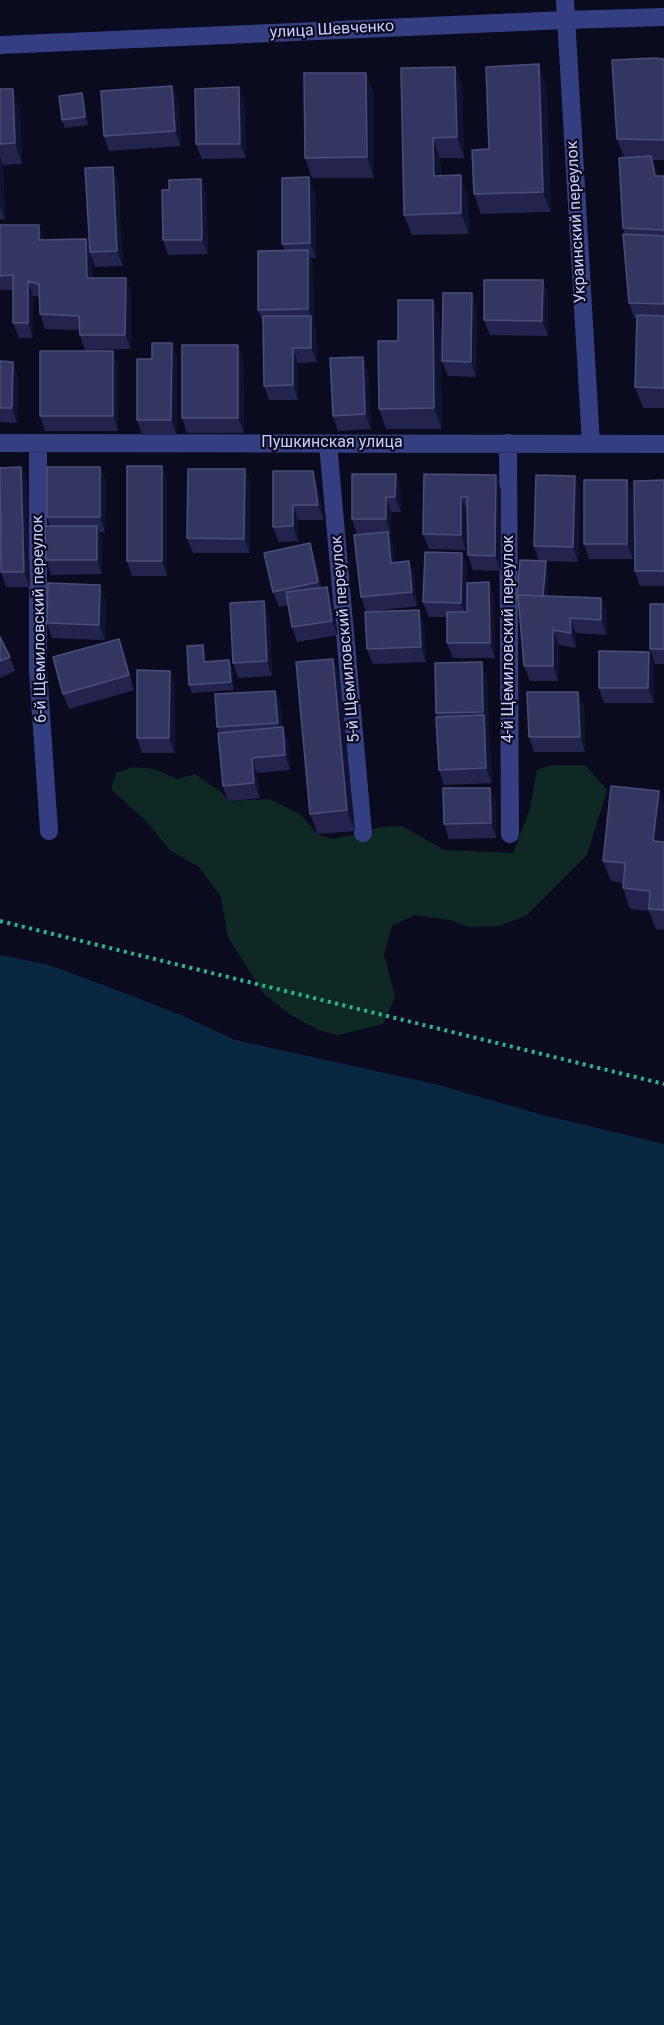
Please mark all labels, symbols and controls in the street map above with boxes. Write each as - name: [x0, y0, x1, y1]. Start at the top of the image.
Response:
- street label: улица Шевченко: [269, 17, 395, 43]
- street label: Украинский переулок: [563, 140, 591, 304]
- street label: Пушкинская улица: [261, 433, 403, 453]
- street label: 6-й Щемиловский переулок: [29, 515, 51, 723]
- street label: 5-й Щемиловский переулок: [327, 535, 365, 743]
- street label: 4-й Щемиловский переулок: [499, 535, 519, 743]

